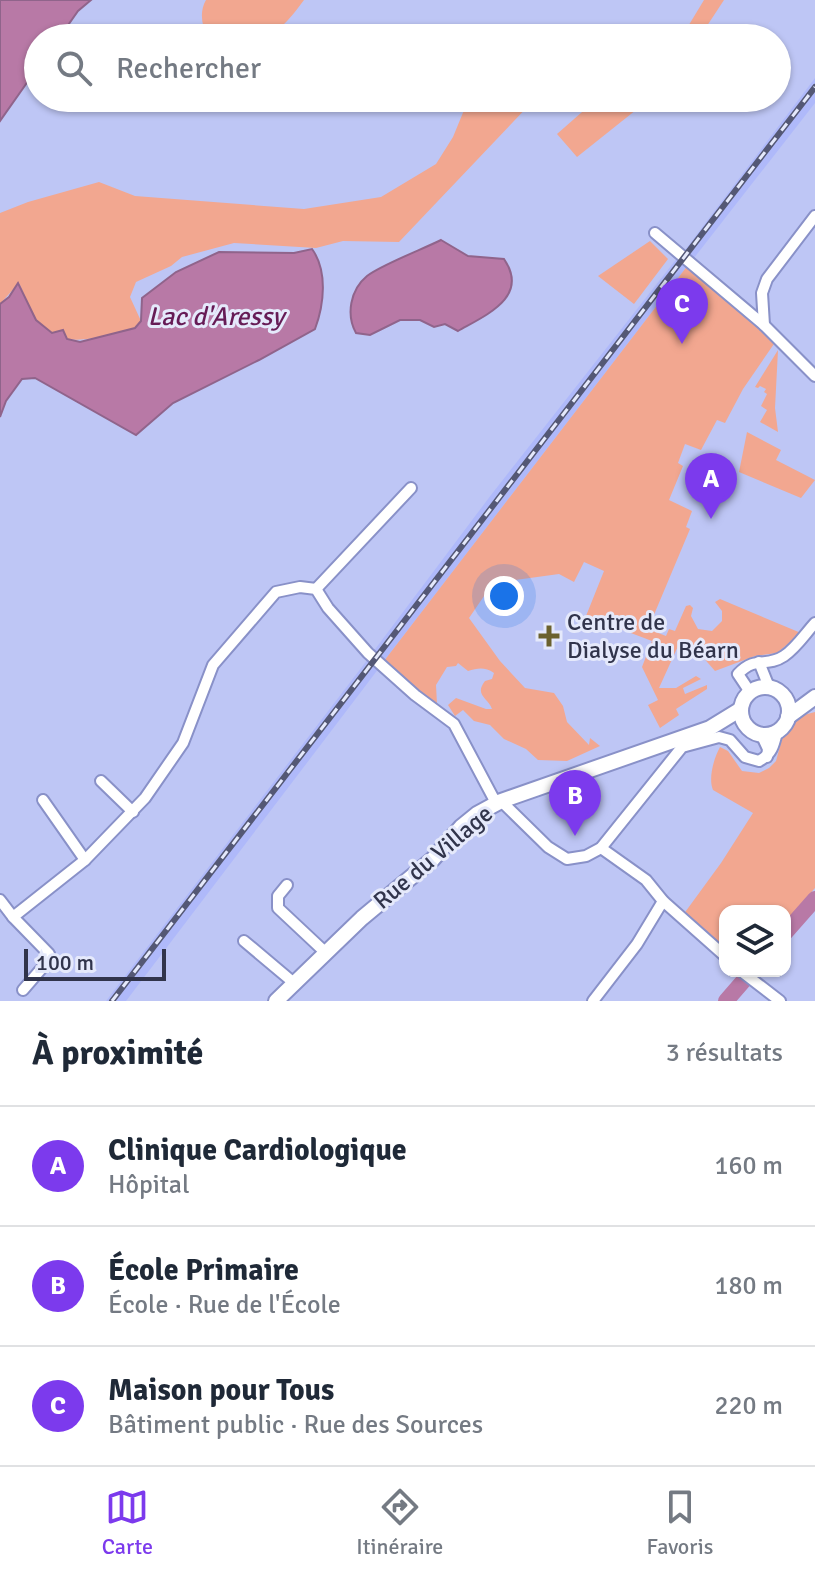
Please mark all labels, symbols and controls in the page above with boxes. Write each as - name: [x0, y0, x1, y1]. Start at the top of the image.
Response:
- search box: [24, 24, 791, 112]
- icon: search: [52, 46, 96, 90]
- text: Rechercher: [116, 50, 261, 87]
- pin: C: [656, 278, 708, 344]
- water label: Lac d'Aressy: [148, 301, 287, 333]
- pin: A: [685, 453, 737, 519]
- your location: [484, 576, 524, 616]
- place label: Centre de Dialyse du Béarn: [567, 607, 739, 665]
- marker: Centre de Dialyse du Béarn: [538, 625, 560, 647]
- pin: B: [549, 770, 601, 836]
- street label: Rue du Village: [367, 798, 499, 916]
- map controls: [719, 905, 791, 977]
- button: layers: [719, 905, 791, 977]
- scale bar: [24, 945, 166, 981]
- text: 100 m: [36, 949, 94, 976]
- text: À proximité: [32, 1032, 203, 1074]
- text: 3 résultats: [666, 1037, 783, 1069]
- text: Clinique Cardiologique: [108, 1132, 407, 1169]
- text: A: [50, 1150, 66, 1182]
- text: 160 m: [714, 1150, 783, 1182]
- text: Hôpital: [108, 1169, 190, 1201]
- text: École Primaire: [108, 1252, 299, 1289]
- text: B: [50, 1270, 66, 1302]
- text: 180 m: [714, 1270, 783, 1302]
- text: École · Rue de l'École: [108, 1289, 341, 1321]
- text: Maison pour Tous: [108, 1372, 334, 1409]
- text: C: [50, 1390, 66, 1422]
- text: 220 m: [714, 1390, 783, 1422]
- text: Bâtiment public · Rue des Sources: [108, 1409, 483, 1441]
- tab: Carte: [102, 1485, 153, 1560]
- tab: Itinéraire: [356, 1485, 443, 1560]
- tab: Favoris: [647, 1485, 713, 1560]

